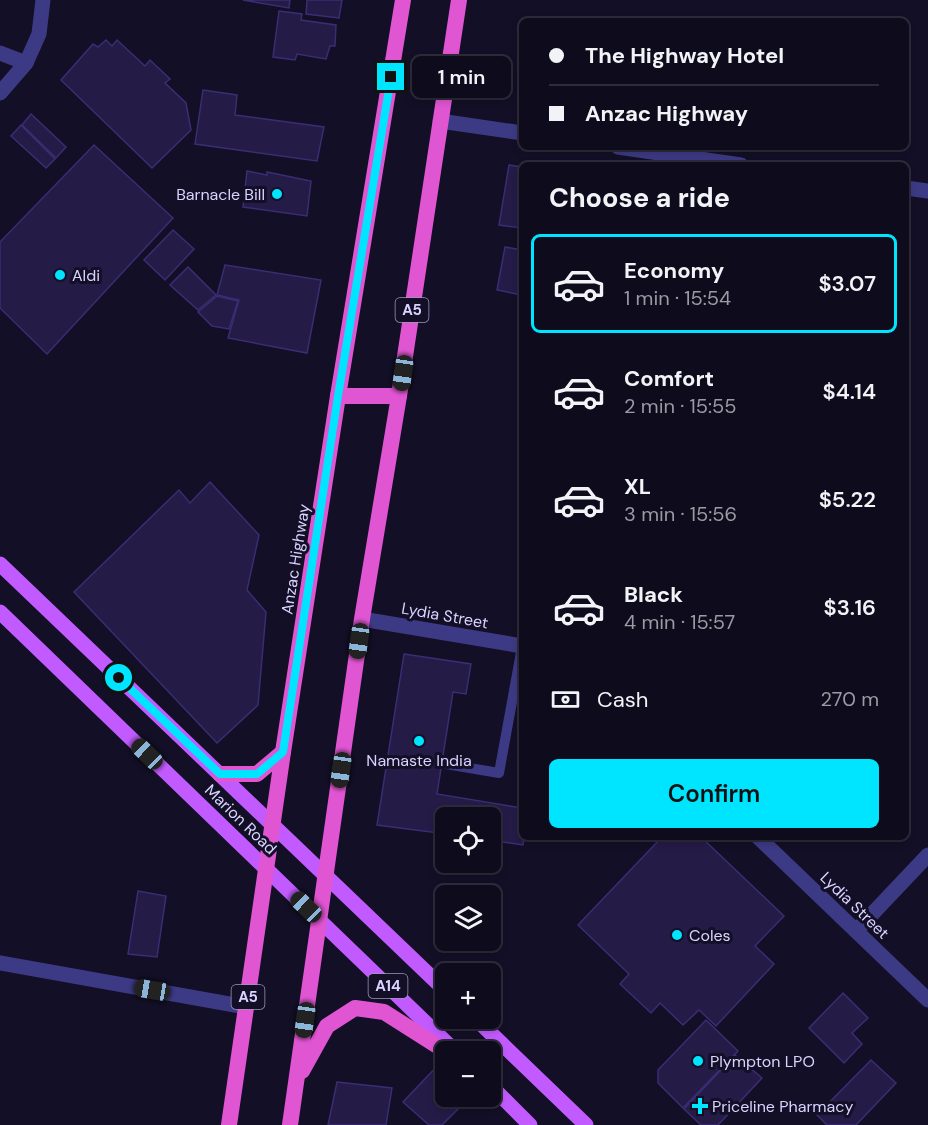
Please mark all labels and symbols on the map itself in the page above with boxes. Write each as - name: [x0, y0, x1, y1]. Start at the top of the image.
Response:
- callout: 1 min: [412, 56, 511, 98]
- route end: [377, 63, 404, 90]
- place label: Barnacle Bill: [176, 184, 265, 205]
- marker: Barnacle Bill: [270, 187, 284, 201]
- place label: Aldi: [72, 265, 100, 286]
- marker: Aldi: [53, 268, 67, 282]
- road number: A5: [396, 298, 428, 322]
- car: [392, 354, 414, 392]
- street label: Anzac Highway: [276, 502, 315, 616]
- street label: Lydia Street: [400, 598, 490, 633]
- car: [348, 622, 370, 660]
- route start: [105, 664, 132, 691]
- marker: Namaste India: [412, 734, 426, 748]
- car: [128, 735, 166, 773]
- place label: Namaste India: [366, 750, 472, 771]
- car: [330, 751, 352, 789]
- street label: Marion Road: [200, 780, 281, 859]
- street label: Lydia Street: [816, 867, 894, 943]
- car: [287, 888, 325, 926]
- place label: Coles: [689, 925, 731, 946]
- marker: Coles: [670, 928, 684, 942]
- road number: A14: [368, 974, 408, 998]
- car: [133, 978, 171, 1002]
- road number: A5: [232, 985, 264, 1009]
- car: [294, 1001, 316, 1039]
- place label: Plympton LPO: [710, 1051, 815, 1072]
- marker: Plympton LPO: [691, 1054, 705, 1068]
- place label: Priceline Pharmacy: [712, 1096, 853, 1117]
- marker: Priceline Pharmacy: [693, 1099, 707, 1113]

